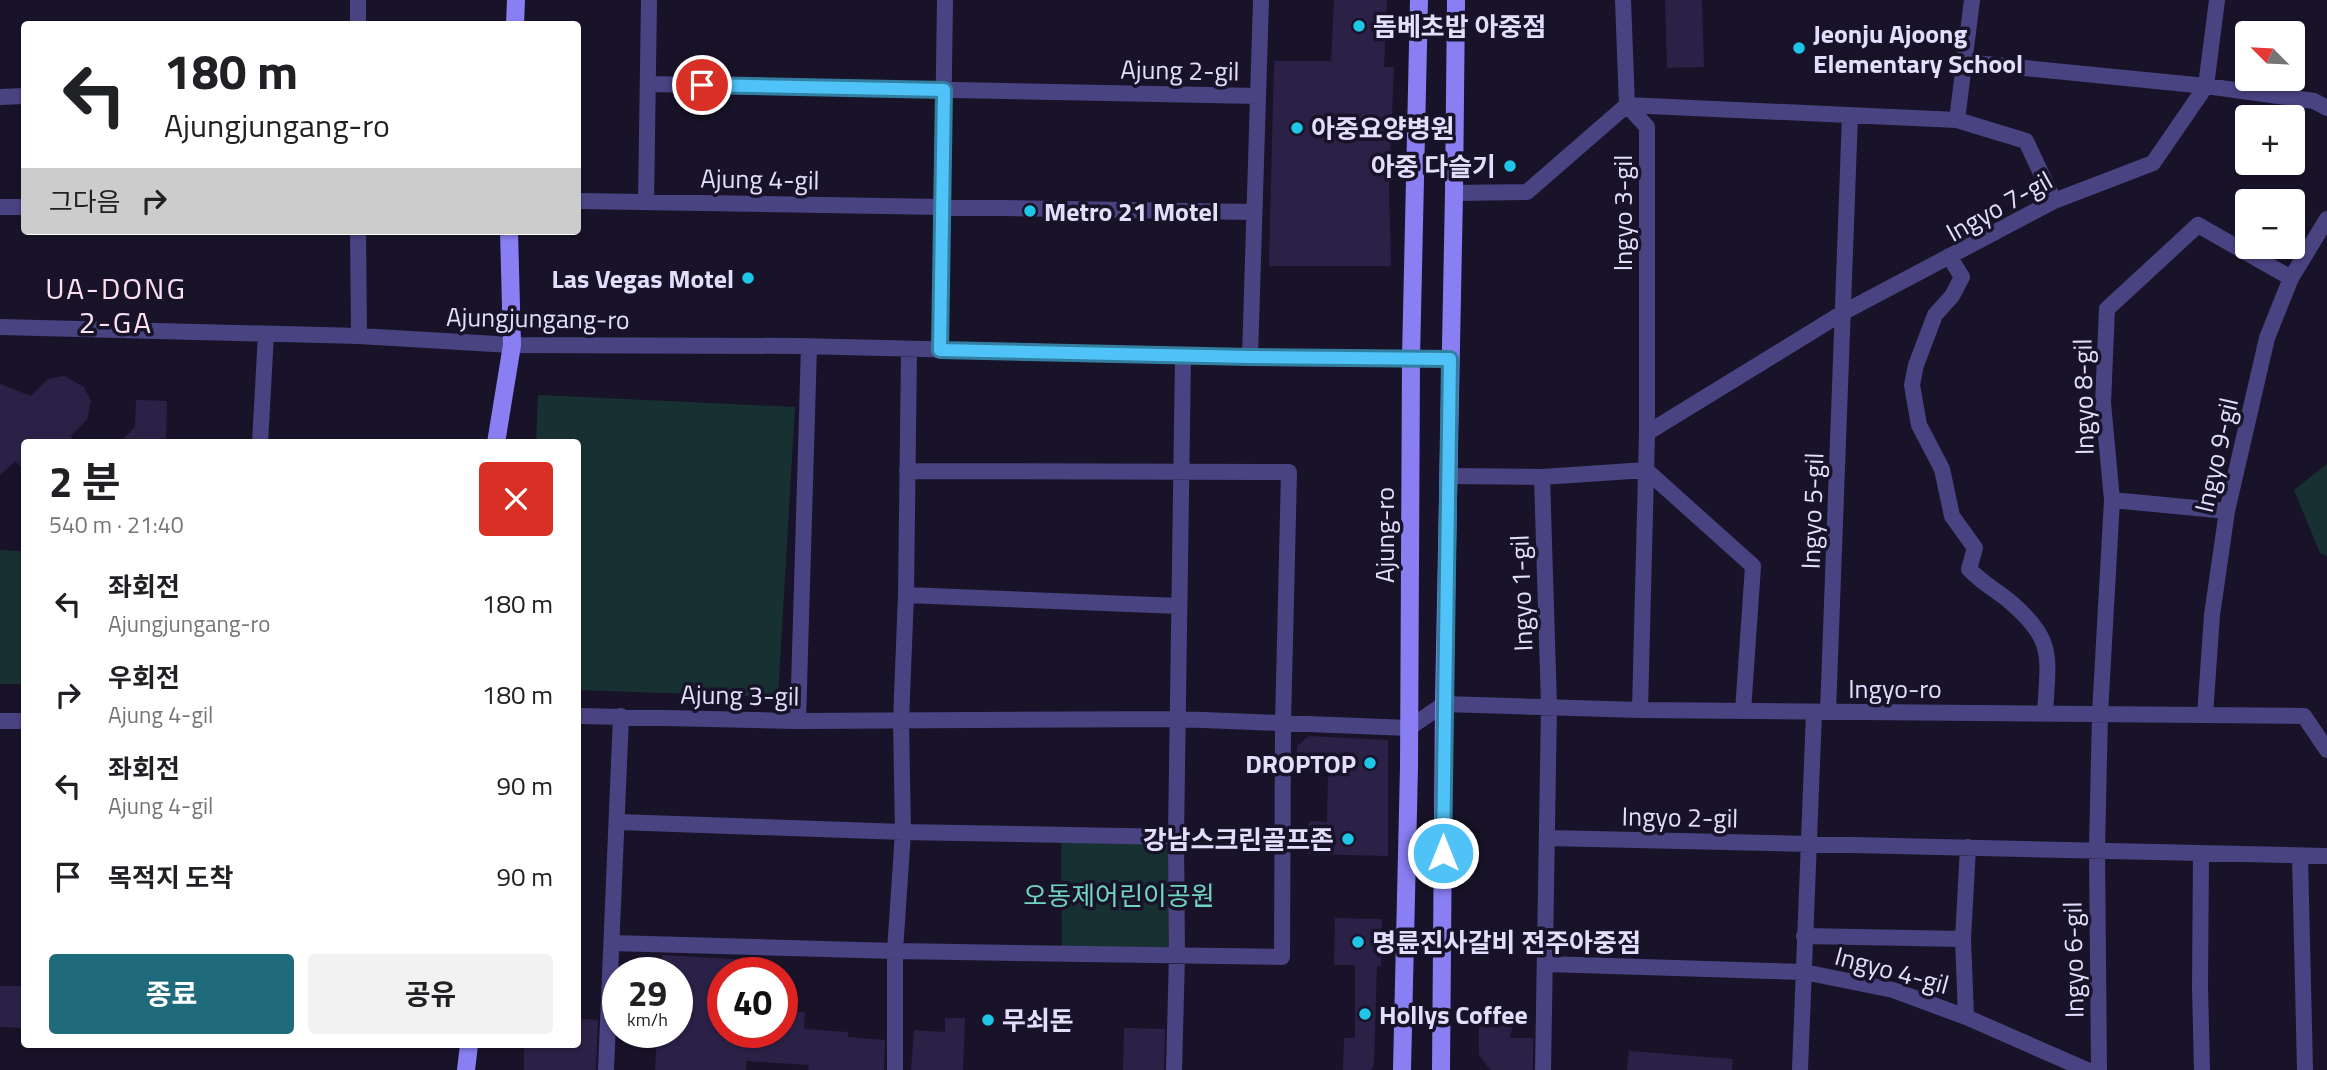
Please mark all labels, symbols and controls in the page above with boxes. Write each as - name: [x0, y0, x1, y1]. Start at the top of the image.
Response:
- place label: 돔베초밥 아중점: [1373, 7, 1546, 46]
- place label: Jeonju Ajoong Elementary School: [1813, 14, 2023, 83]
- marker: 돔베초밥 아중점: [1351, 18, 1367, 34]
- north arrow: [2235, 21, 2305, 91]
- map controls: [2235, 21, 2305, 259]
- text: 180 m: [164, 33, 298, 108]
- marker: Jeonju Ajoong Elementary School: [1791, 40, 1807, 56]
- icon: left: [49, 49, 140, 140]
- street label: Ajung 2-gil: [1120, 49, 1240, 91]
- pin: [672, 55, 732, 115]
- icon: arrive: [683, 66, 721, 104]
- text: Ajungjungang-ro: [164, 101, 390, 149]
- button: +: [2235, 105, 2305, 175]
- place label: 아중요양병원: [1311, 109, 1455, 148]
- marker: 아중요양병원: [1289, 120, 1305, 136]
- place label: 아중 다슬기: [1371, 147, 1496, 186]
- street label: Ingyo 3-gil: [1603, 155, 1642, 271]
- street label: Ajung 4-gil: [700, 158, 820, 200]
- marker: 아중 다슬기: [1502, 158, 1518, 174]
- street label: Ingyo 7-gil: [1939, 161, 2059, 251]
- text: 그다음: [49, 182, 121, 221]
- icon: right: [135, 182, 173, 220]
- button: −: [2235, 189, 2305, 259]
- place label: Metro 21 Motel: [1044, 192, 1219, 231]
- marker: Metro 21 Motel: [1022, 203, 1038, 219]
- place label: Las Vegas Motel: [551, 259, 734, 298]
- district label: UA-DONG 2-GA: [45, 265, 187, 345]
- marker: Las Vegas Motel: [740, 270, 756, 286]
- street label: Ajungjungang-ro: [446, 297, 630, 339]
- street label: Ingyo 8-gil: [2062, 338, 2104, 456]
- street label: Ingyo 9-gil: [2184, 394, 2248, 516]
- text: 2 분: [49, 449, 120, 513]
- street label: Ingyo 5-gil: [1790, 452, 1834, 570]
- button: close: [479, 462, 553, 536]
- street label: Ajung-ro: [1365, 487, 1404, 583]
- text: 540 m · 21:40: [49, 507, 184, 542]
- street label: Ingyo 1-gil: [1499, 534, 1543, 652]
- text: 좌회전: [108, 567, 180, 606]
- text: 180 m: [482, 584, 553, 623]
- icon: left: [49, 585, 87, 623]
- text: Ajungjungang-ro: [108, 606, 270, 641]
- text: 우회전: [108, 658, 180, 697]
- street label: Ingyo-ro: [1848, 669, 1942, 708]
- street label: Ajung 3-gil: [680, 674, 800, 716]
- text: 180 m: [482, 675, 553, 714]
- icon: right: [49, 676, 87, 714]
- text: Ajung 4-gil: [108, 697, 213, 732]
- place label: DROPTOP: [1245, 744, 1356, 783]
- text: 좌회전: [108, 749, 180, 788]
- marker: DROPTOP: [1362, 755, 1378, 771]
- text: 90 m: [496, 766, 553, 805]
- icon: left: [49, 767, 87, 805]
- text: Ajung 4-gil: [108, 788, 213, 823]
- street label: Ingyo 2-gil: [1621, 796, 1739, 838]
- position arrow: [1406, 816, 1480, 890]
- place label: 강남스크린골프존: [1143, 820, 1334, 859]
- marker: 강남스크린골프존: [1340, 831, 1356, 847]
- text: 90 m: [496, 857, 553, 896]
- icon: arrive: [49, 858, 87, 896]
- text: 목적지 도착: [108, 858, 233, 897]
- park label: 오동제어린이공원: [1023, 876, 1215, 915]
- street label: Ingyo 6-gil: [2052, 901, 2094, 1019]
- place label: 명륜진사갈비 전주아중점: [1372, 923, 1641, 962]
- marker: 명륜진사갈비 전주아중점: [1350, 934, 1366, 950]
- street label: Ingyo 4-gil: [1831, 936, 1953, 1004]
- button: 종료: [49, 954, 294, 1034]
- button: 공유: [308, 954, 553, 1034]
- speed limit sign: 40: [707, 957, 798, 1048]
- text: 29: [628, 966, 667, 1020]
- place label: Hollys Coffee: [1379, 995, 1528, 1034]
- place label: 무쇠돈: [1002, 1001, 1074, 1040]
- text: km/h: [627, 1006, 668, 1033]
- marker: Hollys Coffee: [1357, 1006, 1373, 1022]
- marker: 무쇠돈: [980, 1012, 996, 1028]

